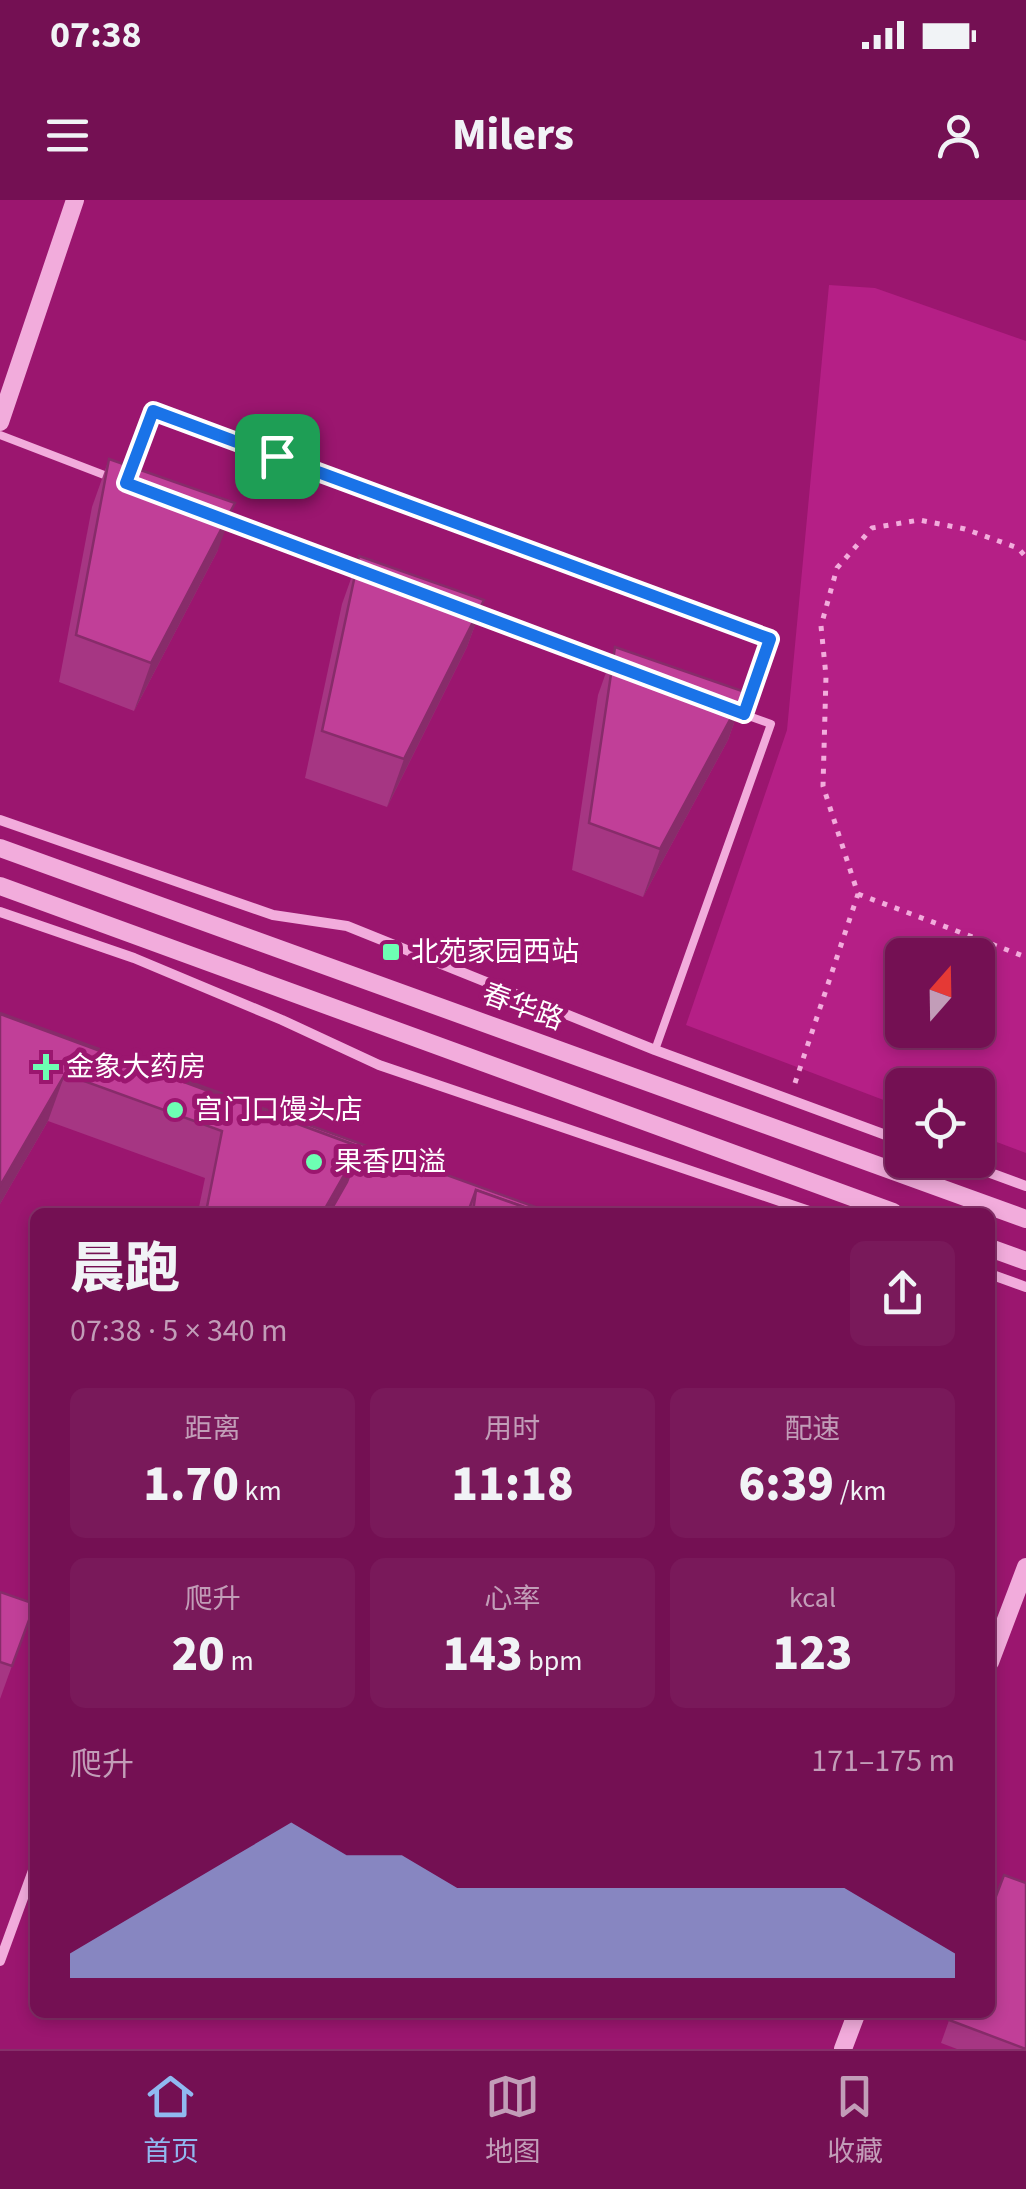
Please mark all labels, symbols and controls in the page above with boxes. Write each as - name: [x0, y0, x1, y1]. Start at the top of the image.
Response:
- text: 07:38: [50, 8, 142, 62]
- text: Milers: [452, 103, 574, 167]
- icon: menu: [40, 108, 95, 163]
- icon: person: [931, 108, 986, 163]
- pin: [235, 414, 320, 499]
- icon: arrive: [250, 429, 305, 484]
- place label: 北苑家园西站: [411, 932, 579, 972]
- north arrow: [885, 938, 995, 1048]
- map controls: [885, 938, 995, 1178]
- marker: 北苑家园西站: [380, 941, 402, 963]
- street label: 春华路: [477, 974, 569, 1040]
- place label: 金象大药房: [66, 1047, 206, 1087]
- marker: 金象大药房: [35, 1056, 57, 1078]
- button: locate: [885, 1068, 995, 1178]
- place label: 宫门口馒头店: [195, 1090, 363, 1130]
- marker: 宫门口馒头店: [164, 1099, 186, 1121]
- place label: 果香四溢: [334, 1142, 446, 1182]
- marker: 果香四溢: [303, 1151, 325, 1173]
- text: 晨跑: [70, 1231, 180, 1309]
- button: share: [850, 1241, 955, 1346]
- text: 07:38 · 5 × 340 m: [70, 1308, 288, 1354]
- text: 距离: [184, 1409, 241, 1449]
- text: 用时: [484, 1409, 541, 1449]
- text: 配速: [784, 1409, 841, 1449]
- text: 1.70: [143, 1449, 239, 1520]
- text: 11:18: [451, 1449, 574, 1520]
- text: 6:39: [738, 1449, 834, 1520]
- text: km: [239, 1471, 282, 1511]
- text: /km: [834, 1471, 887, 1511]
- text: kcal: [789, 1578, 836, 1618]
- text: 爬升: [184, 1579, 241, 1619]
- text: 心率: [484, 1579, 541, 1619]
- text: 123: [772, 1618, 853, 1689]
- text: 20: [171, 1619, 225, 1690]
- text: 143: [443, 1619, 523, 1690]
- text: m: [225, 1641, 254, 1681]
- text: bpm: [523, 1641, 582, 1681]
- text: 171–175 m: [811, 1738, 955, 1784]
- text: 爬升: [70, 1742, 134, 1788]
- tab: 首页: [143, 2069, 199, 2172]
- tab: 地图: [485, 2069, 541, 2172]
- tab: 收藏: [827, 2069, 883, 2172]

